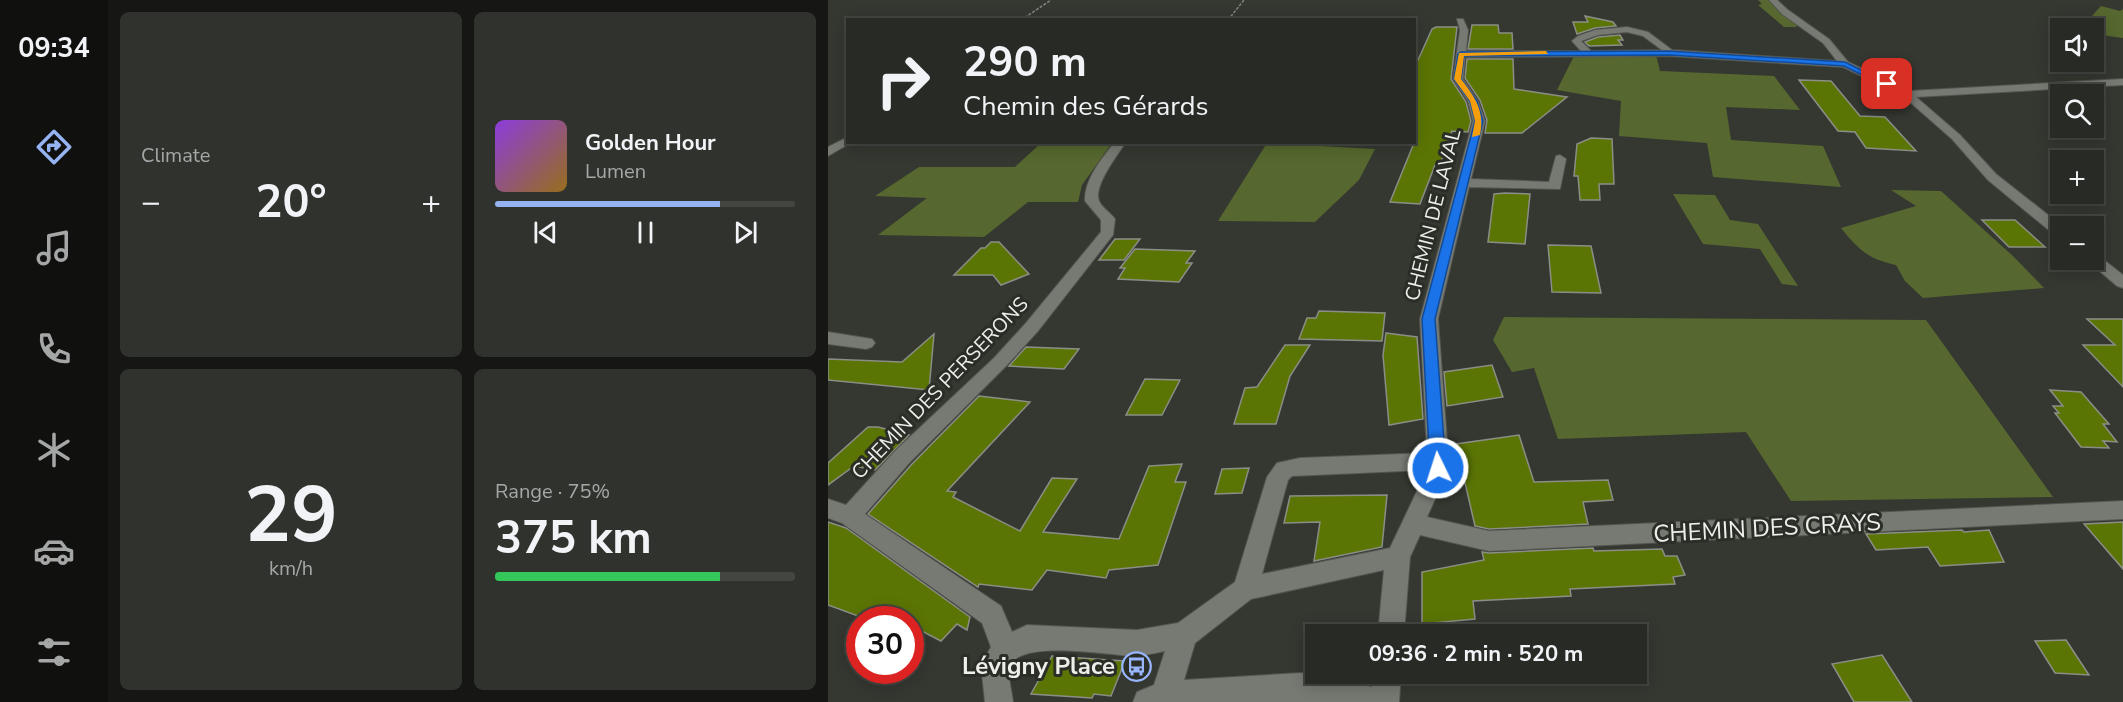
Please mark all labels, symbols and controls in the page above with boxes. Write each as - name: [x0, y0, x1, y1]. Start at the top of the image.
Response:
- map controls: [2050, 18, 2104, 270]
- button: sound: [2050, 18, 2104, 72]
- text: 09:34: [18, 30, 90, 67]
- text: 290 m: [963, 34, 1087, 91]
- icon: right: [864, 42, 942, 120]
- pin: [1861, 58, 1912, 109]
- icon: arrive: [1870, 67, 1903, 100]
- button: search: [2050, 84, 2104, 138]
- text: Chemin des Gérards: [963, 88, 1209, 125]
- icon: directions: [33, 126, 75, 168]
- street label: CHEMIN DE LAVAL: [1399, 126, 1467, 304]
- text: Golden Hour: [585, 128, 716, 158]
- text: Climate: [141, 142, 210, 169]
- button: +: [2050, 150, 2104, 204]
- text: Lumen: [585, 158, 646, 185]
- text: 20°: [255, 172, 327, 233]
- text: −: [141, 180, 161, 225]
- text: +: [421, 180, 441, 225]
- icon: previous: [529, 216, 562, 249]
- icon: pause: [629, 216, 662, 249]
- icon: next: [729, 216, 762, 249]
- button: −: [2050, 216, 2104, 270]
- icon: music: [33, 227, 75, 269]
- street label: CHEMIN DES PERSERONS: [846, 291, 1034, 485]
- icon: phone: [33, 328, 75, 370]
- icon: climate: [33, 429, 75, 471]
- position arrow: [1406, 436, 1470, 500]
- text: 29: [244, 462, 338, 569]
- text: Range · 75%: [495, 478, 610, 505]
- street label: CHEMIN DES CRAYS: [1652, 506, 1882, 550]
- text: 375 km: [495, 508, 652, 569]
- icon: car: [33, 530, 75, 572]
- text: km/h: [269, 555, 313, 582]
- speed limit sign: 30: [846, 606, 924, 684]
- icon: filters: [33, 631, 75, 673]
- text: 09:36 · 2 min · 520 m: [1369, 639, 1583, 669]
- place label: Lévigny Place: [962, 650, 1115, 682]
- bus stop icon: Lévigny Place: [1120, 650, 1152, 682]

